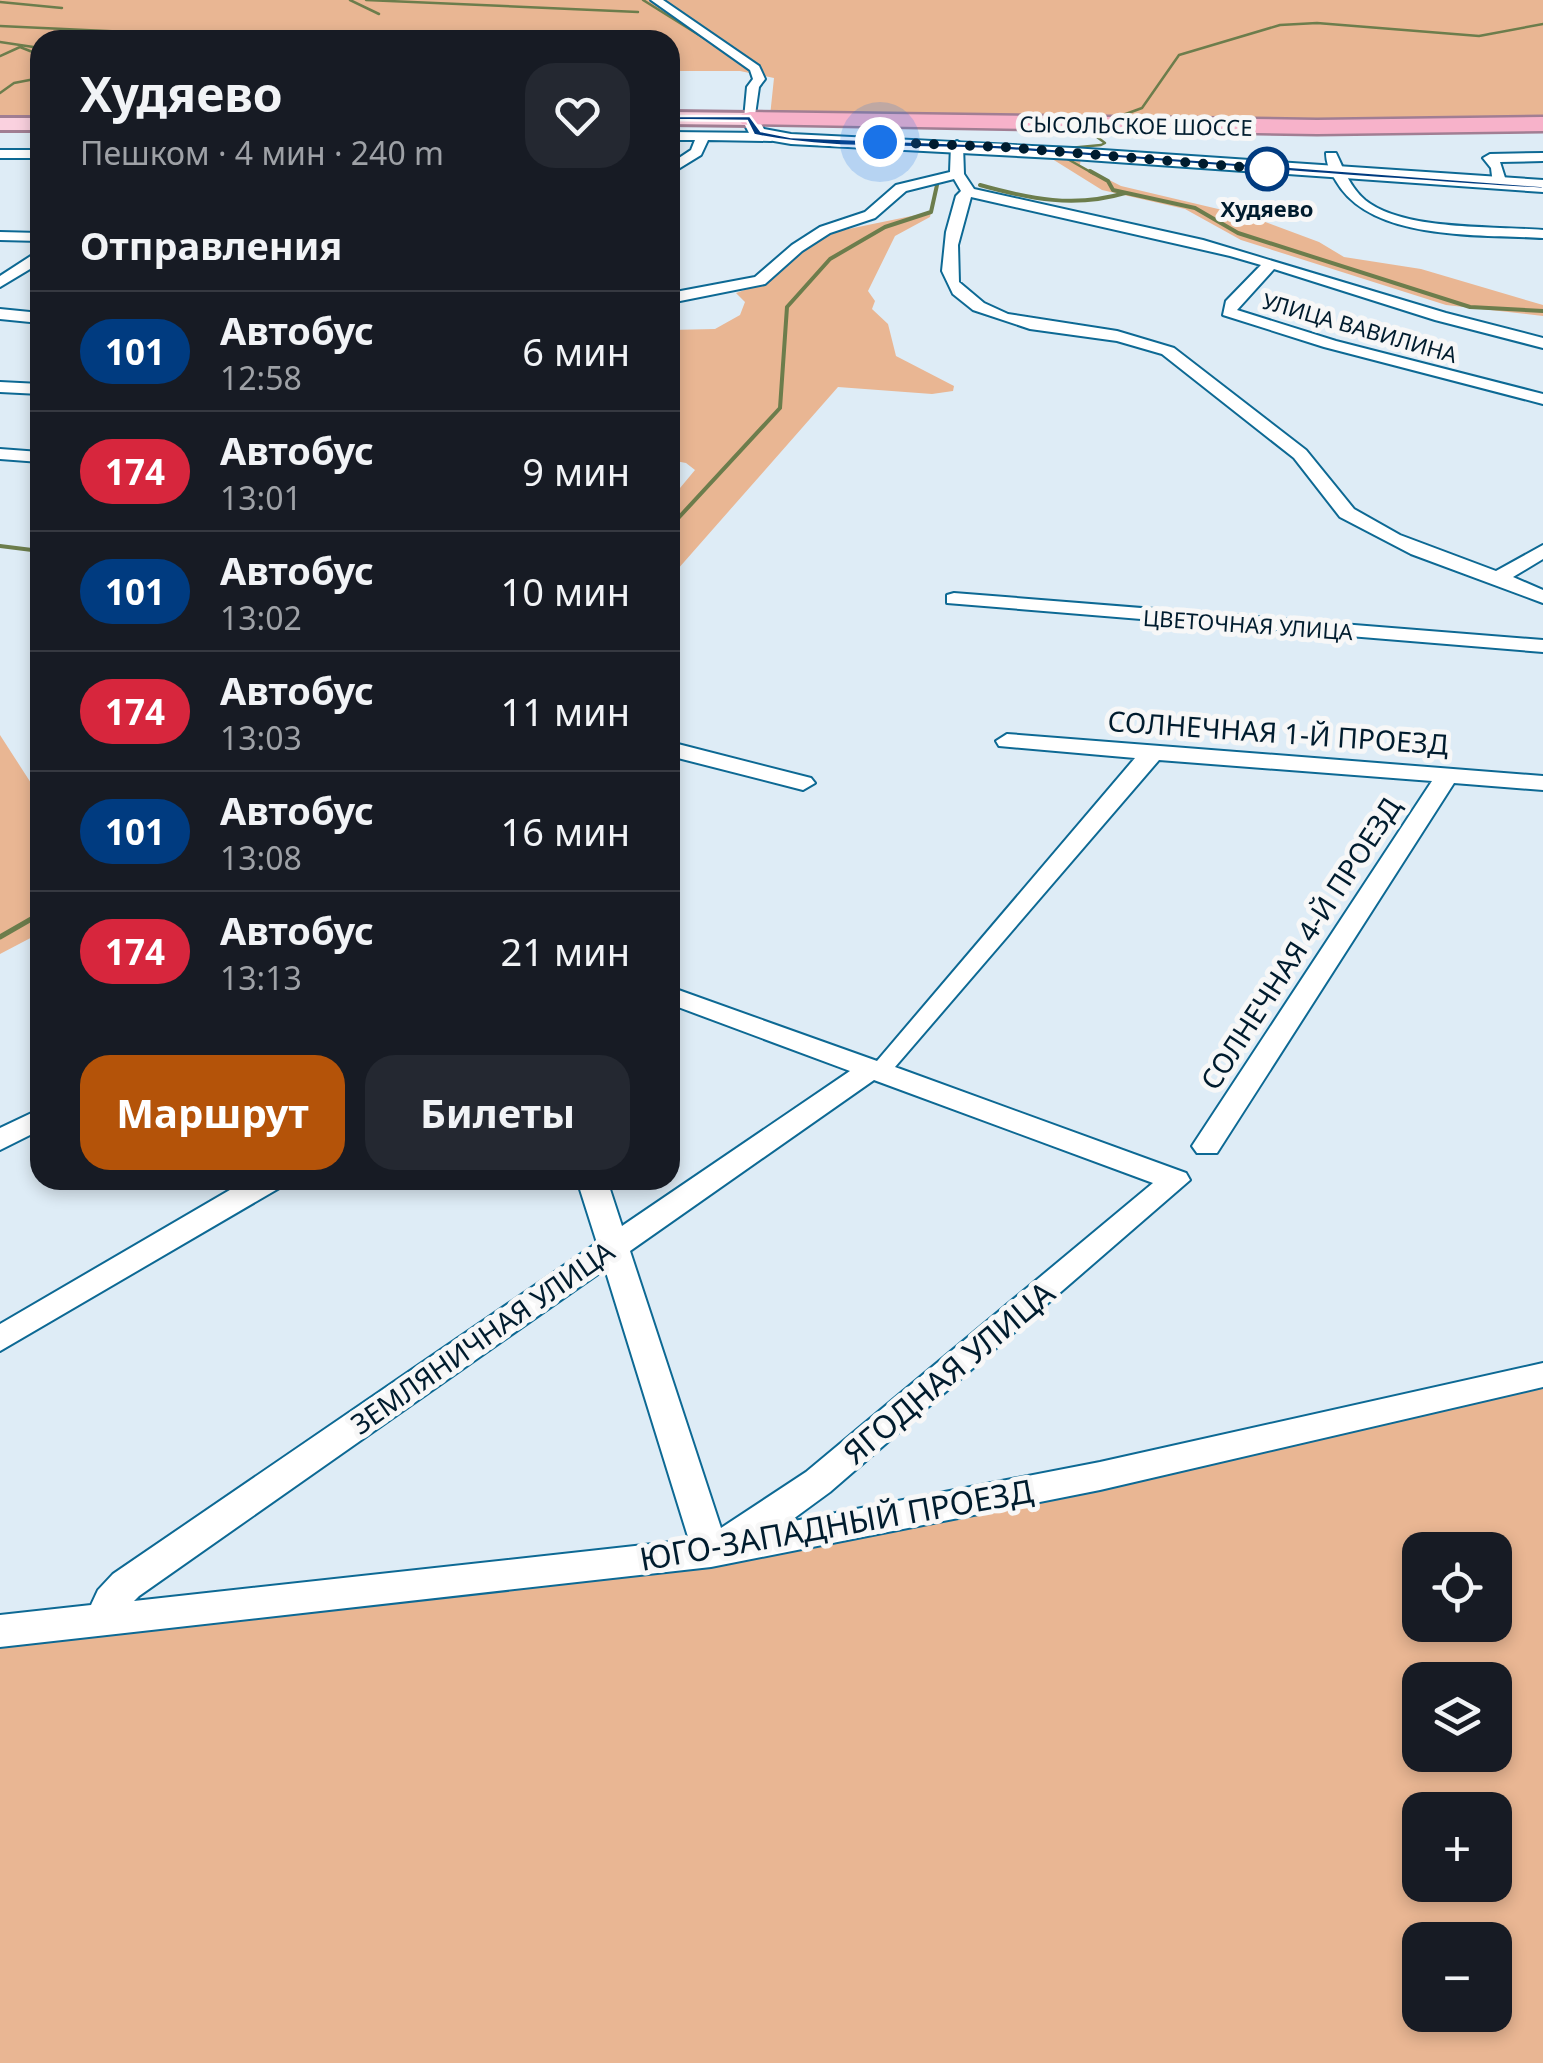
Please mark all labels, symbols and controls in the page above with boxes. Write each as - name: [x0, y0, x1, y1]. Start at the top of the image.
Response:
- text: Худяево: [80, 61, 283, 126]
- button: heart: [525, 63, 630, 168]
- street label: СЫСОЛЬСКОЕ ШОССЕ: [1019, 108, 1253, 142]
- your location: [855, 117, 905, 167]
- text: Пешком · 4 мин · 240 m: [80, 131, 444, 174]
- marker: Худяево: [1246, 148, 1288, 190]
- place label: Худяево: [1221, 193, 1313, 223]
- text: Отправления: [80, 219, 342, 271]
- street label: УЛИЦА ВАВИЛИНА: [1259, 285, 1462, 369]
- text: Автобус: [220, 304, 374, 356]
- text: 6 мин: [522, 325, 630, 377]
- text: 101: [105, 328, 165, 375]
- text: 12:58: [220, 356, 302, 399]
- text: Автобус: [220, 424, 374, 476]
- text: 9 мин: [522, 445, 630, 497]
- text: 174: [105, 448, 165, 495]
- text: 13:01: [220, 476, 302, 519]
- text: Автобус: [220, 544, 374, 596]
- text: 10 мин: [501, 565, 630, 617]
- text: 101: [105, 568, 165, 615]
- text: 13:02: [220, 596, 302, 639]
- street label: ЦВЕТОЧНАЯ УЛИЦА: [1142, 602, 1355, 646]
- text: Автобус: [220, 664, 374, 716]
- text: 11 мин: [501, 685, 630, 737]
- text: 174: [105, 688, 165, 735]
- street label: СОЛНЕЧНАЯ 1-Й ПРОЕЗД: [1106, 701, 1450, 763]
- text: 13:03: [220, 716, 302, 759]
- text: Автобус: [220, 784, 374, 836]
- street label: СОЛНЕЧНАЯ 4-Й ПРОЕЗД: [1191, 789, 1409, 1096]
- text: 16 мин: [501, 805, 630, 857]
- text: 101: [105, 808, 165, 855]
- text: 13:08: [220, 836, 302, 879]
- text: Автобус: [220, 904, 374, 956]
- text: 21 мин: [501, 925, 630, 977]
- text: 174: [105, 928, 165, 975]
- text: 13:13: [220, 956, 302, 999]
- button: Маршрут: [80, 1055, 345, 1170]
- button: Билеты: [365, 1055, 630, 1170]
- street label: ЗЕМЛЯНИЧНАЯ УЛИЦА: [343, 1232, 621, 1442]
- street label: ЯГОДНАЯ УЛИЦА: [833, 1270, 1063, 1473]
- street label: ЮГО-ЗАПАДНЫЙ ПРОЕЗД: [636, 1468, 1037, 1580]
- map controls: [1402, 1532, 1512, 2032]
- button: locate: [1402, 1532, 1512, 1642]
- button: layers: [1402, 1662, 1512, 1772]
- button: +: [1402, 1792, 1512, 1902]
- button: −: [1402, 1922, 1512, 2032]

